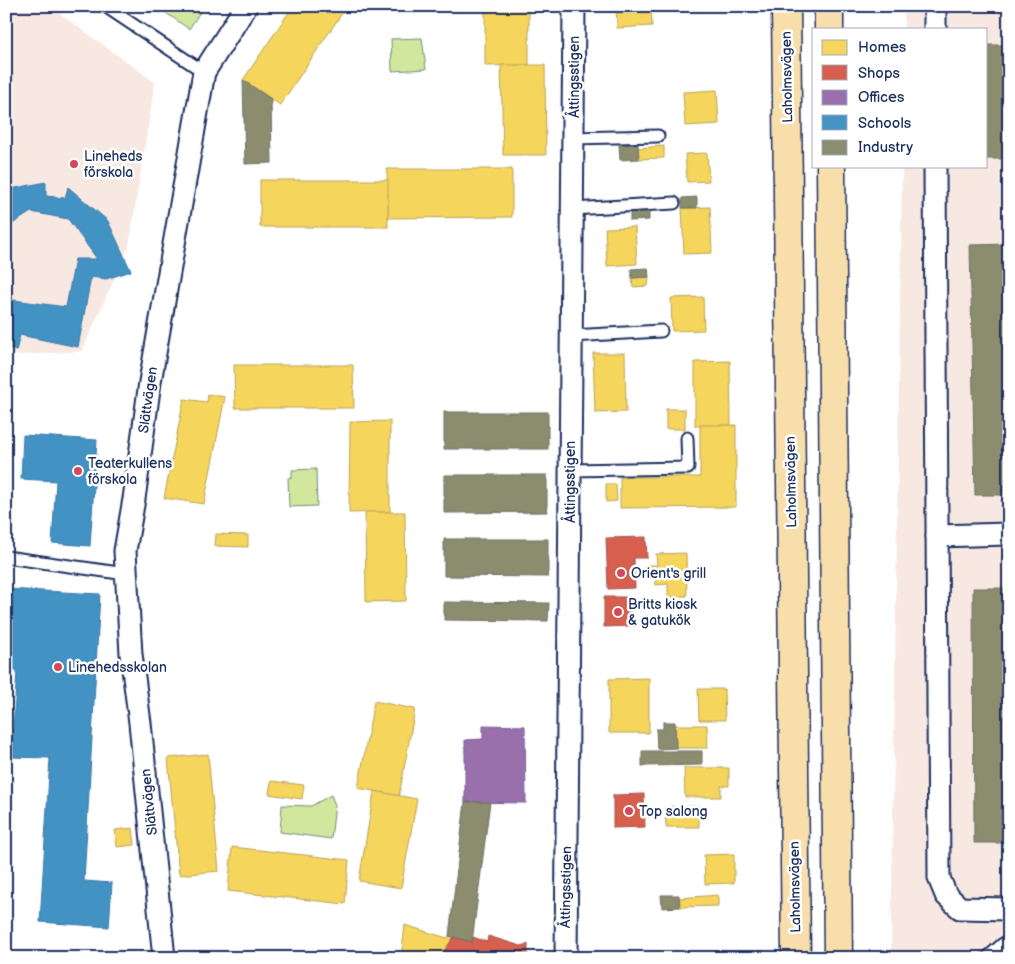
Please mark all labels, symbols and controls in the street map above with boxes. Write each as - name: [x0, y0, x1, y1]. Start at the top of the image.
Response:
- legend: [812, 28, 988, 168]
- street label: Laholmsvägen: [778, 31, 796, 123]
- street label: Åttingsstigen: [564, 36, 583, 118]
- text: Homes: [858, 38, 907, 57]
- text: Shops: [858, 64, 901, 83]
- text: Offices: [858, 88, 905, 107]
- text: Schools: [858, 114, 912, 133]
- text: Industry: [858, 138, 913, 157]
- place label: Lineheds förskola: [84, 148, 143, 181]
- marker: Lineheds förskola: [68, 158, 80, 170]
- street label: Slättvägen: [135, 366, 161, 434]
- street label: Laholmsvägen: [782, 436, 800, 528]
- street label: Åttingsstigen: [560, 441, 579, 523]
- place label: Teaterkullens förskola: [88, 455, 172, 488]
- marker: Teaterkullens förskola: [72, 465, 84, 477]
- place label: Orient's grill: [631, 565, 706, 582]
- marker: Orient's grill: [615, 567, 627, 579]
- place label: Britts kiosk & gatukök: [628, 596, 697, 629]
- marker: Britts kiosk & gatukök: [612, 606, 624, 618]
- place label: Linehedsskolan: [68, 659, 167, 676]
- marker: Linehedsskolan: [52, 661, 64, 673]
- street label: Slättvägen: [137, 768, 161, 836]
- place label: Top salong: [639, 803, 708, 820]
- marker: Top salong: [623, 805, 635, 817]
- street label: Laholmsvägen: [786, 841, 804, 933]
- street label: Åttingsstigen: [555, 846, 575, 928]

